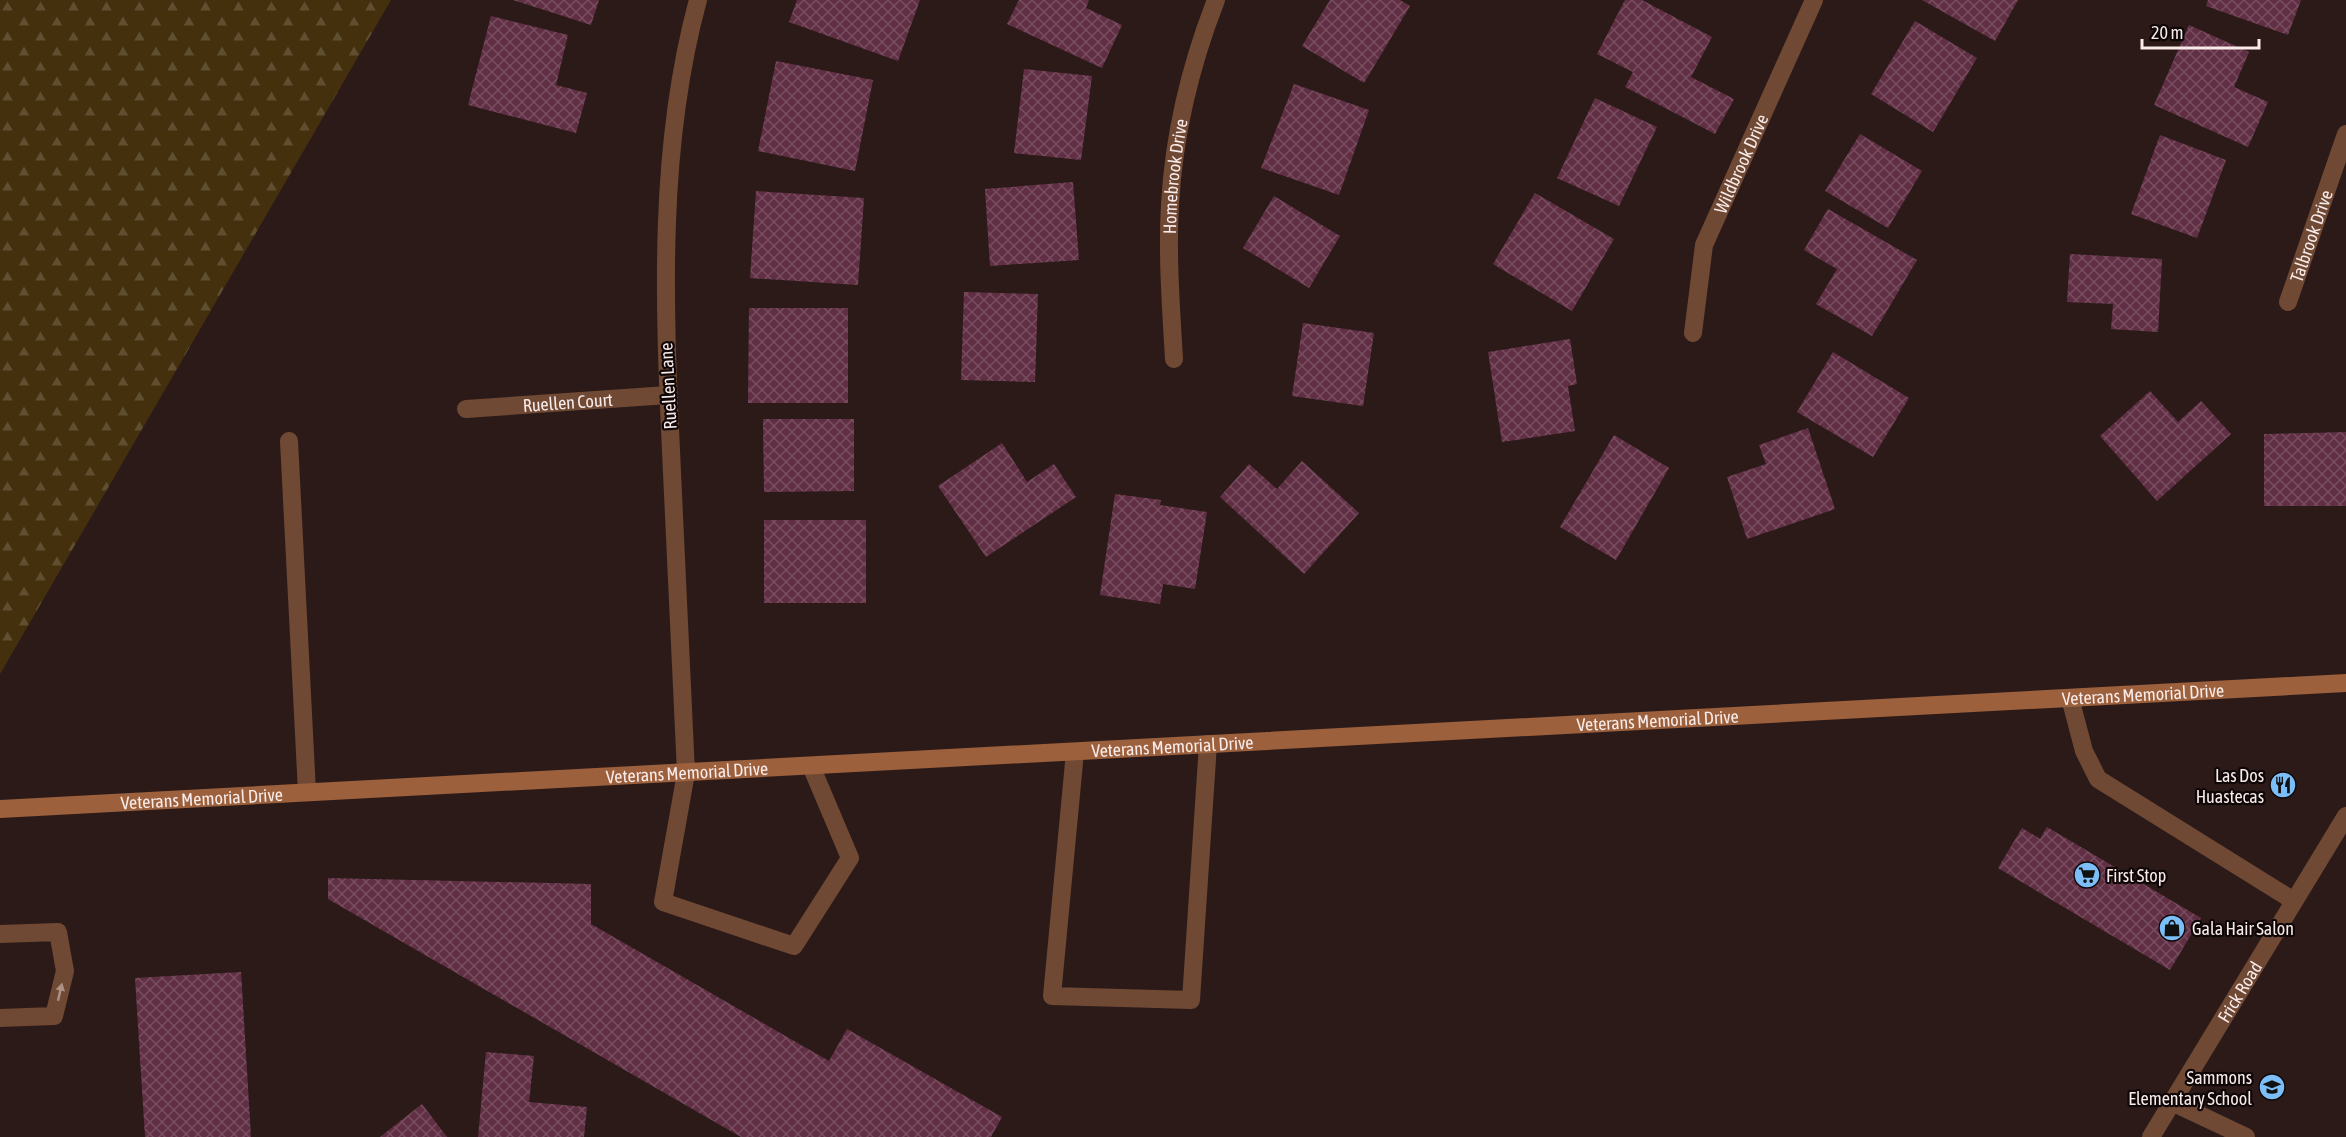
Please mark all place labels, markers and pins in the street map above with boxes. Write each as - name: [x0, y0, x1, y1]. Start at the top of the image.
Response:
- place label: Las Dos Huastecas: [2196, 765, 2264, 807]
- restaurant icon: Las Dos Huastecas: [2268, 770, 2298, 800]
- supermarket icon: First Stop: [2072, 860, 2102, 890]
- place label: First Stop: [2106, 865, 2166, 886]
- shop icon: Gala Hair Salon: [2157, 913, 2187, 943]
- place label: Gala Hair Salon: [2192, 918, 2294, 939]
- place label: Sammons Elementary School: [2128, 1067, 2252, 1109]
- school or university icon: Sammons Elementary School: [2257, 1072, 2287, 1102]

